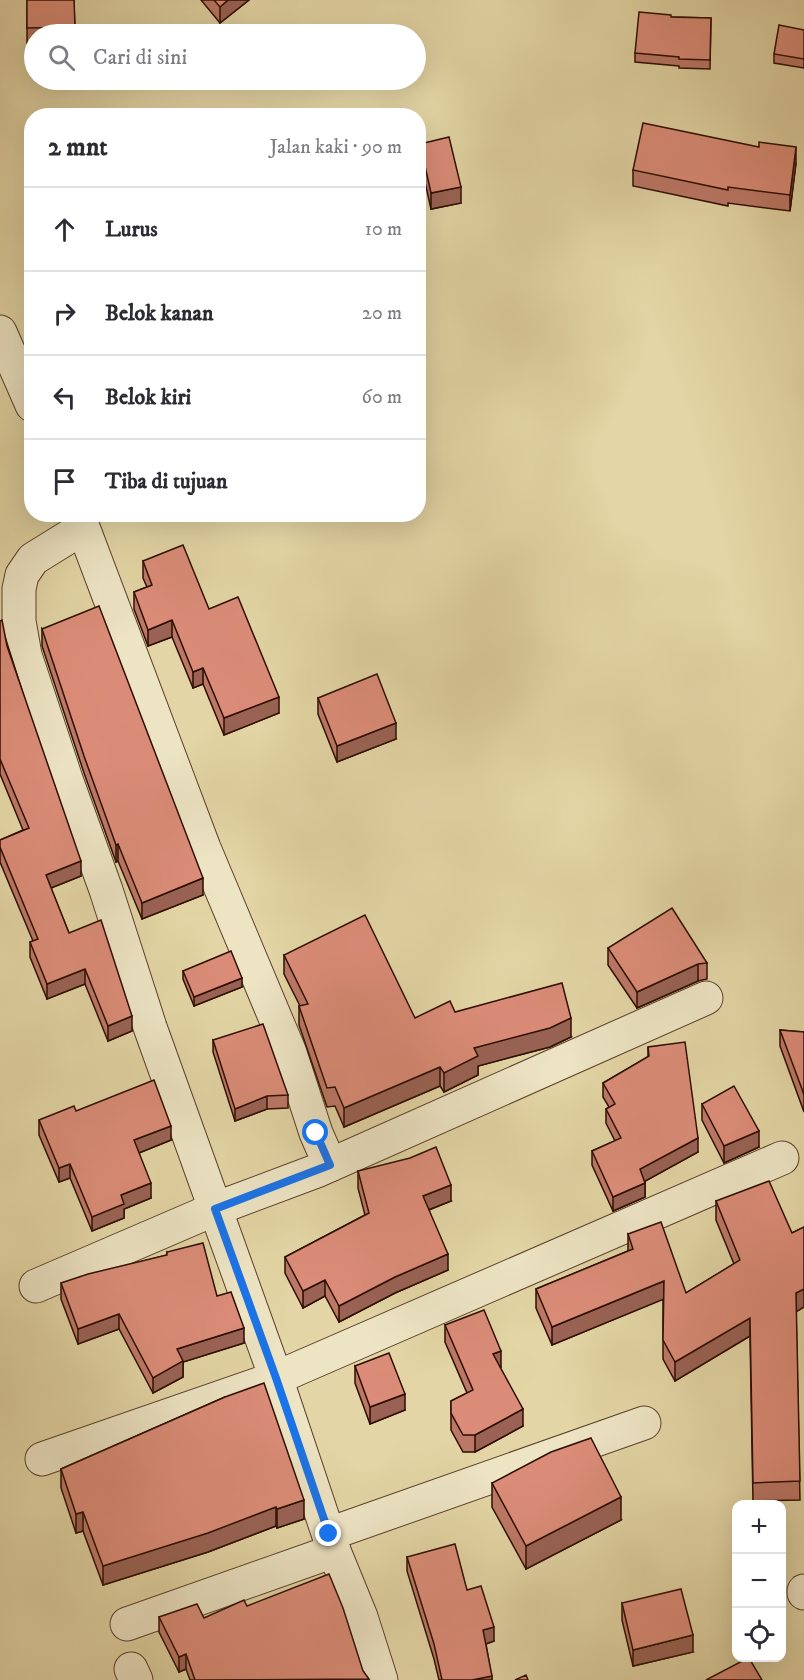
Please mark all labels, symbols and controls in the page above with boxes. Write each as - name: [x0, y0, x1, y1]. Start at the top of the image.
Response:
- search box: [24, 24, 426, 90]
- icon: search: [45, 41, 78, 74]
- text: Cari di sini: [93, 44, 187, 71]
- text: 2 mnt: [48, 131, 108, 164]
- text: Jalan kaki · 90 m: [270, 135, 402, 160]
- icon: ahead: [48, 213, 81, 246]
- text: Lurus: [105, 216, 158, 243]
- text: 10 m: [365, 217, 402, 242]
- icon: right: [48, 297, 81, 330]
- text: Belok kanan: [105, 300, 213, 327]
- text: 20 m: [362, 301, 402, 326]
- icon: left: [48, 381, 81, 414]
- text: Belok kiri: [105, 384, 191, 411]
- text: 60 m: [362, 385, 402, 410]
- icon: arrive: [48, 465, 81, 498]
- text: Tiba di tujuan: [105, 468, 227, 495]
- route start: [302, 1119, 328, 1145]
- map controls: [732, 1500, 786, 1662]
- button: +: [732, 1500, 786, 1554]
- route end: [315, 1520, 341, 1546]
- button: −: [732, 1554, 786, 1608]
- button: locate: [732, 1608, 786, 1662]

